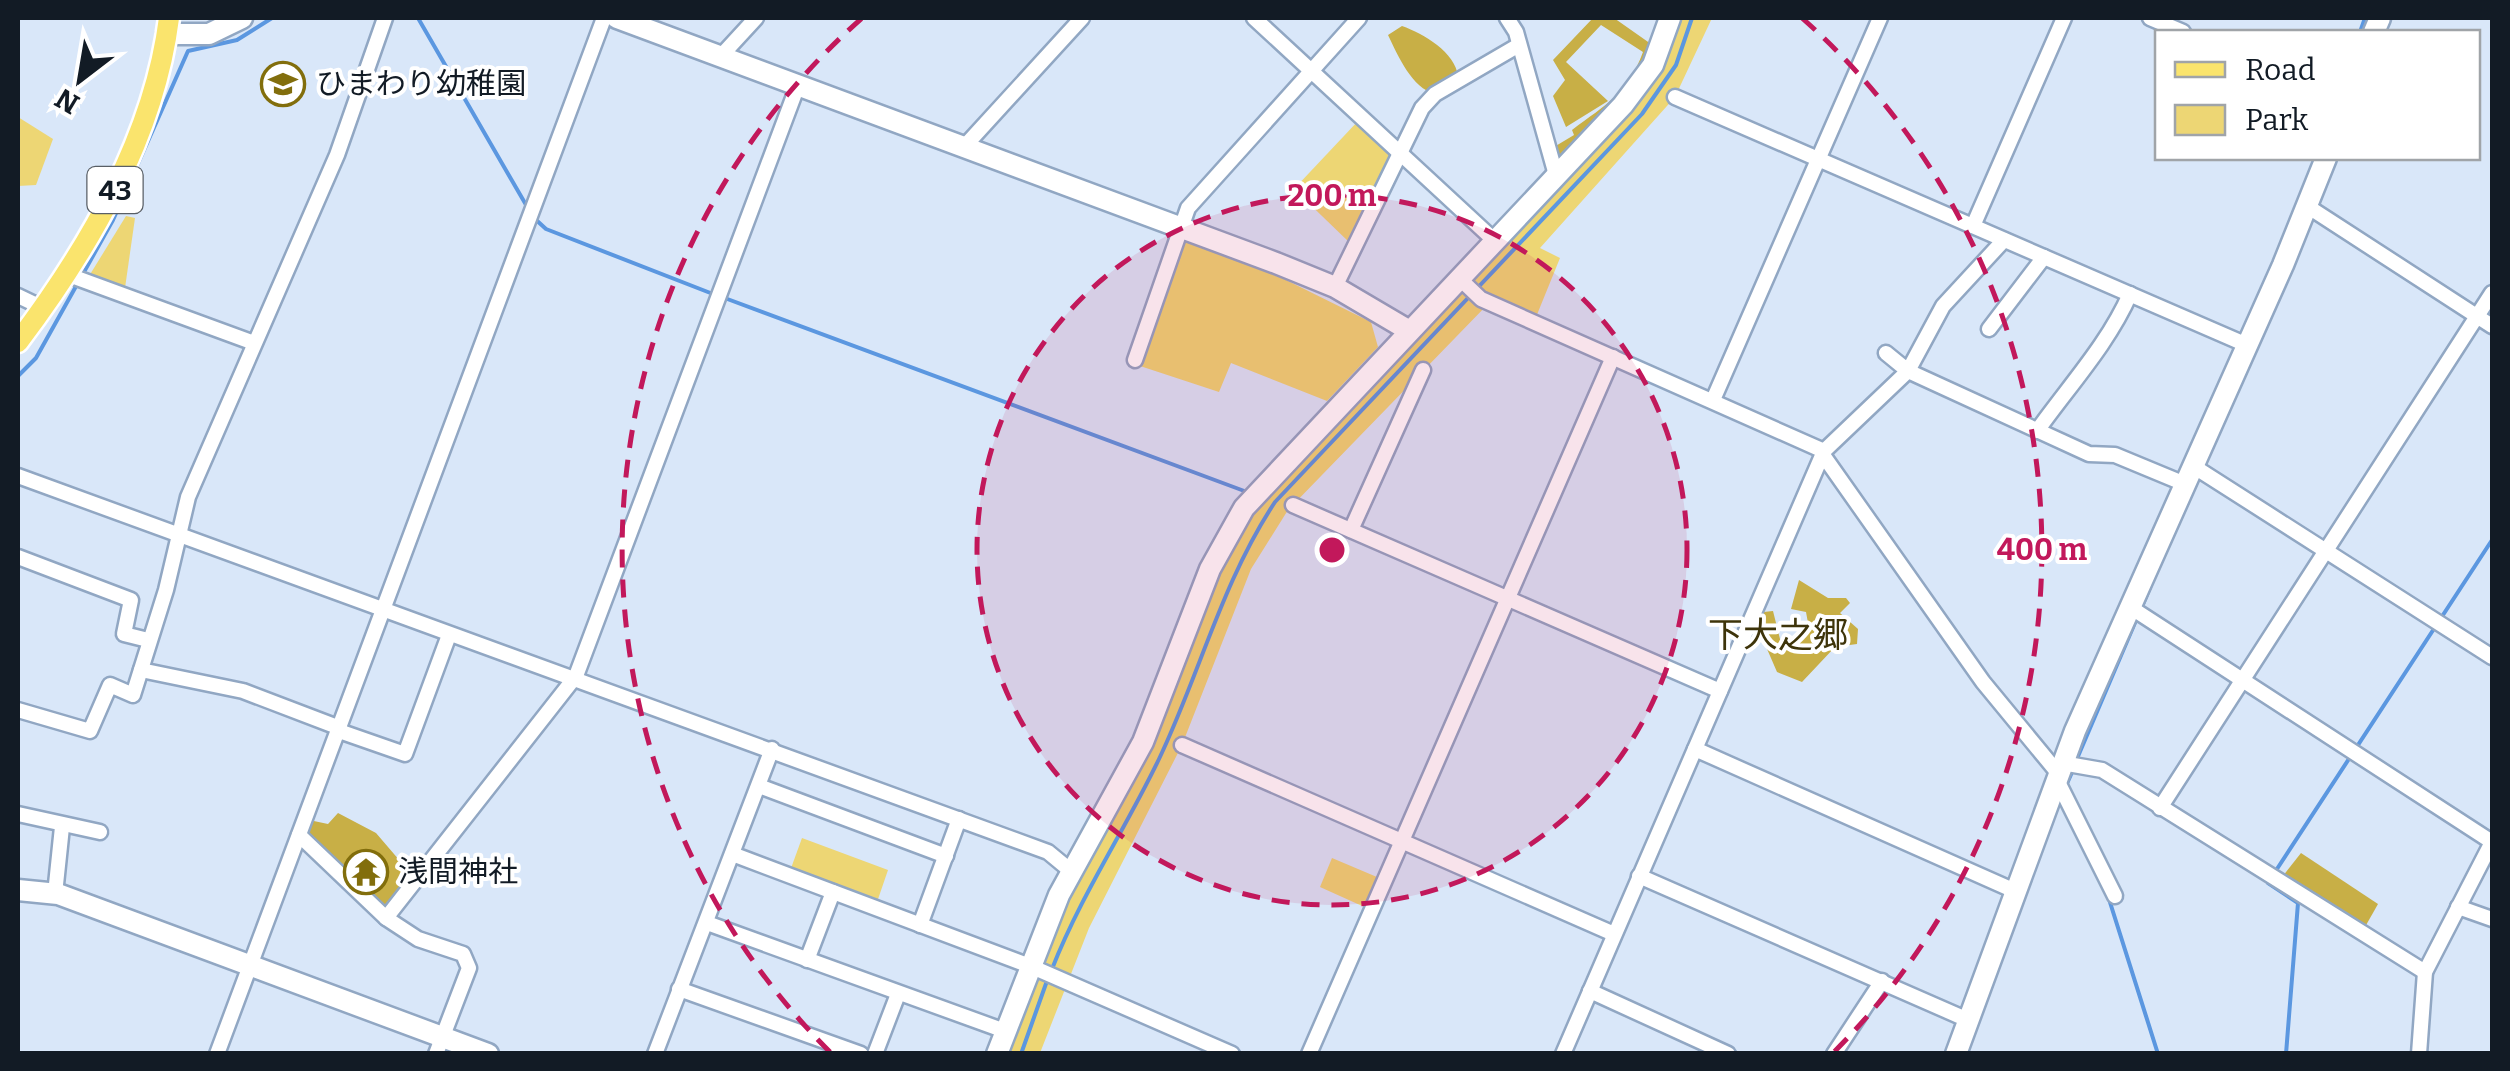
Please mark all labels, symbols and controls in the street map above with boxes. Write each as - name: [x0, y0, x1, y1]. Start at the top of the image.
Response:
- north arrow: [30, 30, 130, 130]
- legend: [2155, 30, 2480, 160]
- text: Road: [2245, 52, 2316, 88]
- school or university icon: ひまわり幼稚園: [260, 61, 306, 107]
- place label: ひまわり幼稚園: [316, 66, 526, 102]
- text: N: [50, 81, 85, 121]
- text: Park: [2245, 102, 2308, 138]
- road number: 43: [88, 167, 142, 213]
- text: 200 m: [1287, 178, 1377, 214]
- centre of rings: [1314, 532, 1350, 568]
- text: 400 m: [1997, 532, 2088, 568]
- district label: 下大之郷: [1708, 614, 1848, 656]
- temple icon: 浅間神社: [343, 849, 389, 895]
- place label: 浅間神社: [398, 854, 518, 890]

